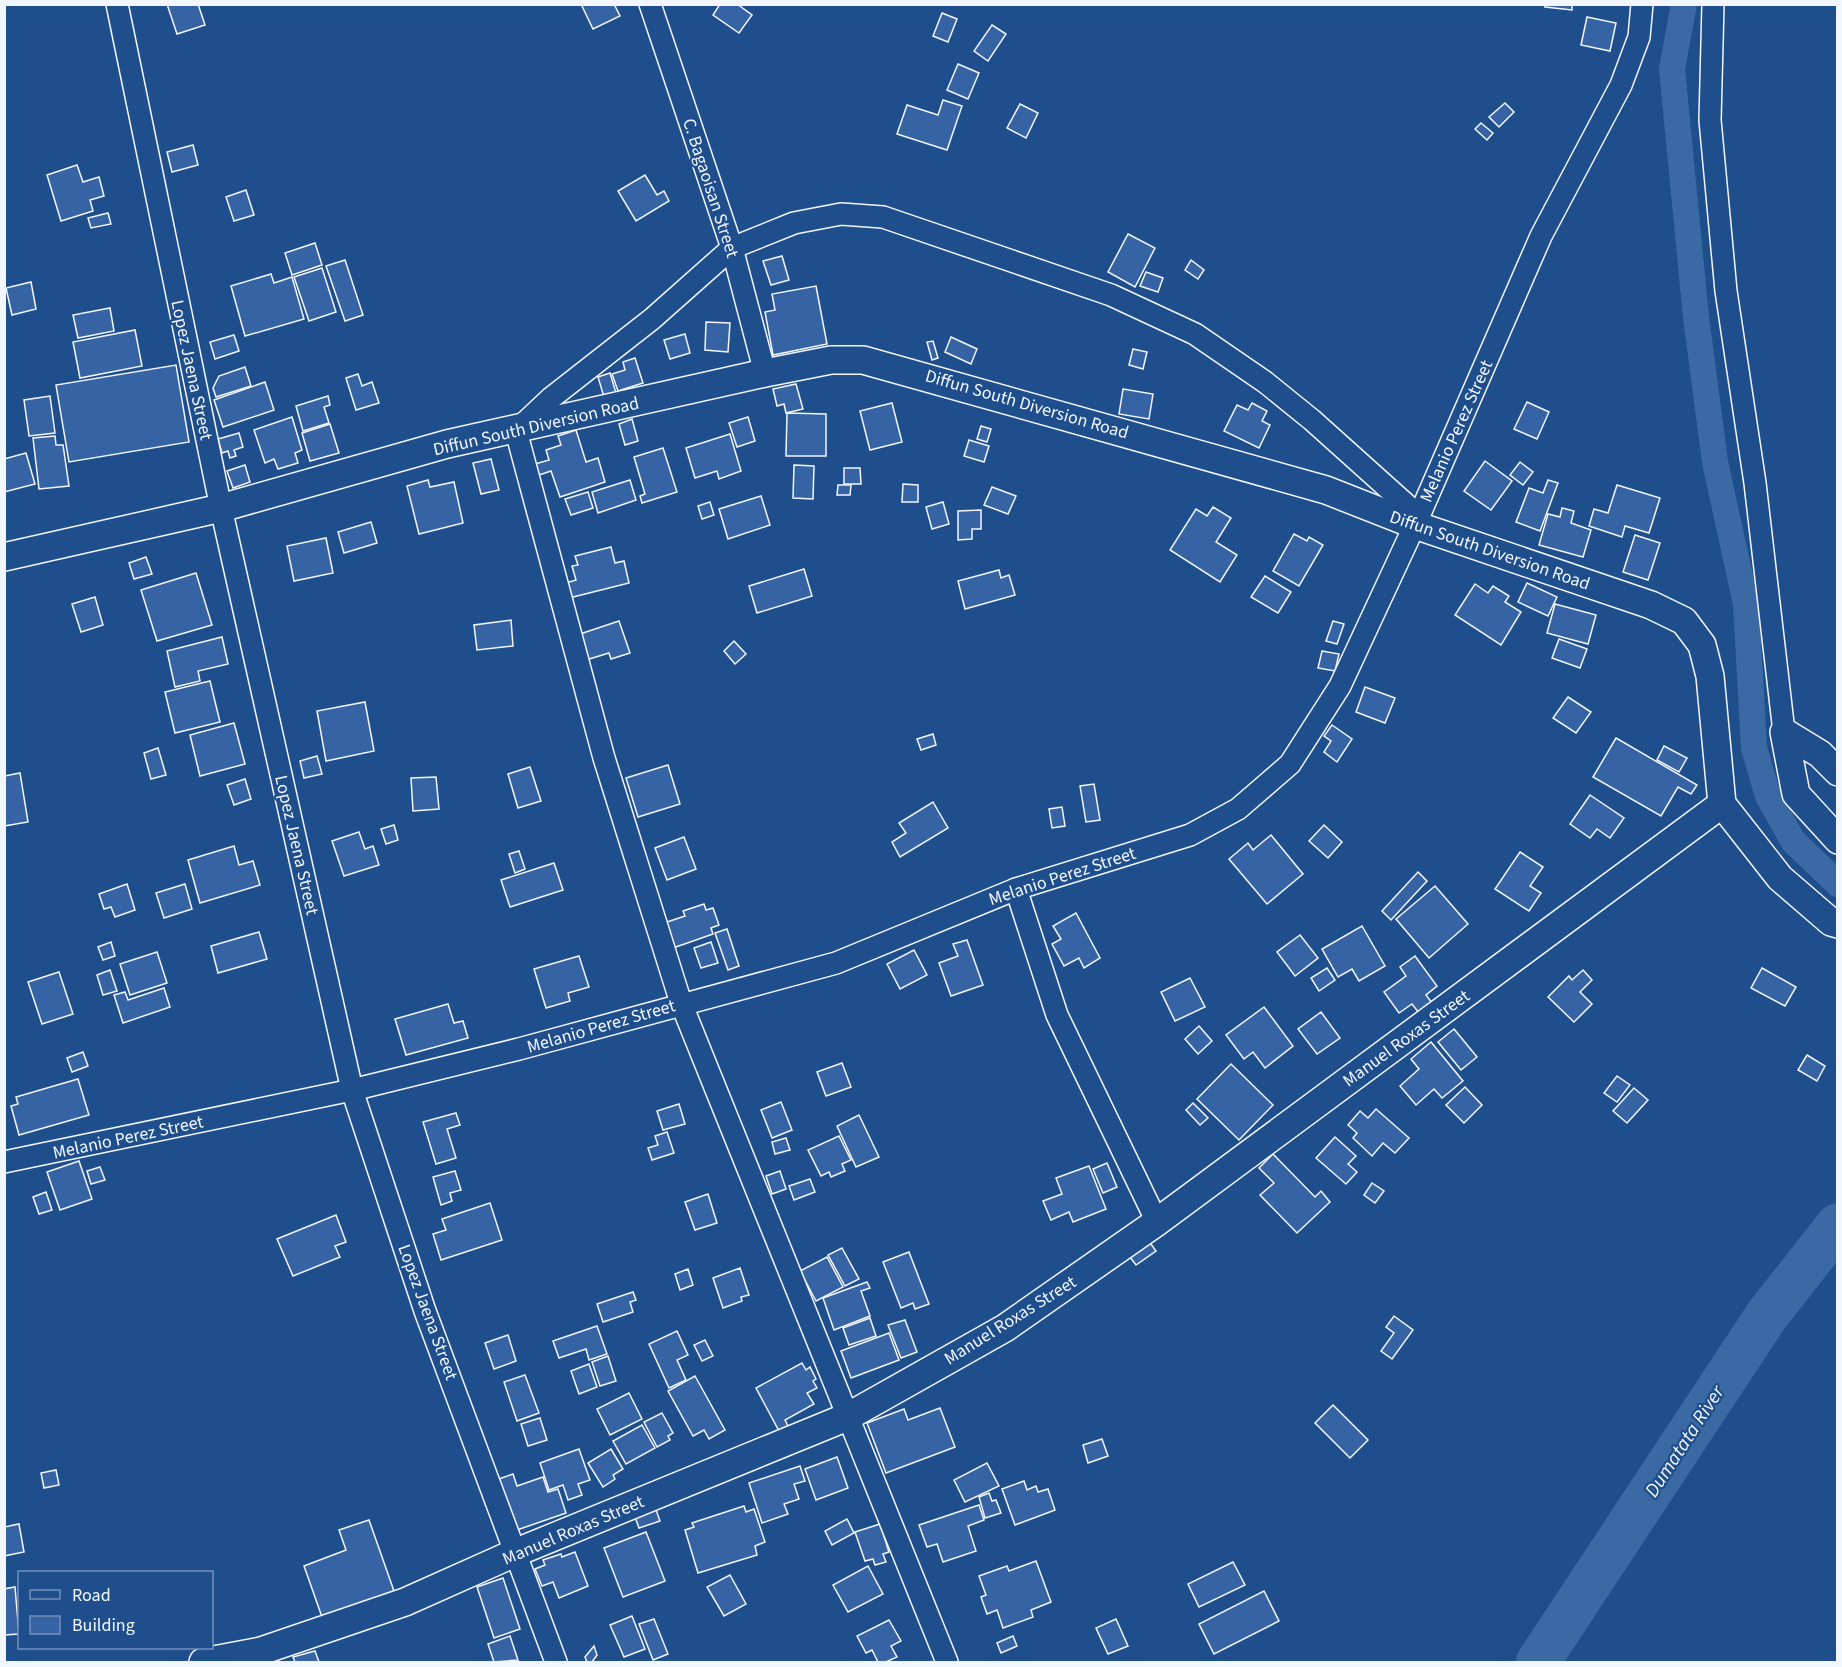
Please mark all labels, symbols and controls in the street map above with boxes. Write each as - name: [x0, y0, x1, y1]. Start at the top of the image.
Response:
- street label: C. Bagaoisan Street: [676, 115, 745, 261]
- street label: Lopez Jaena Street: [164, 298, 219, 442]
- street label: Melanio Perez Street: [1414, 356, 1499, 506]
- street label: Diffun South Diversion Road: [922, 363, 1131, 446]
- street label: Diffun South Diversion Road: [431, 391, 641, 462]
- street label: Diffun South Diversion Road: [1386, 504, 1593, 597]
- street label: Lopez Jaena Street: [268, 773, 325, 917]
- street label: Melanio Perez Street: [985, 841, 1139, 912]
- street label: Manuel Roxas Street: [1338, 984, 1475, 1093]
- street label: Melanio Perez Street: [524, 993, 678, 1060]
- street label: Melanio Perez Street: [51, 1109, 206, 1166]
- street label: Lopez Jaena Street: [391, 1241, 464, 1383]
- street label: Manuel Roxas Street: [939, 1270, 1081, 1371]
- water label: Dumatata River: [1638, 1379, 1732, 1503]
- street label: Manuel Roxas Street: [499, 1489, 648, 1572]
- legend: [18, 1571, 213, 1649]
- text: Road: [72, 1583, 111, 1608]
- text: Building: [72, 1613, 135, 1638]

